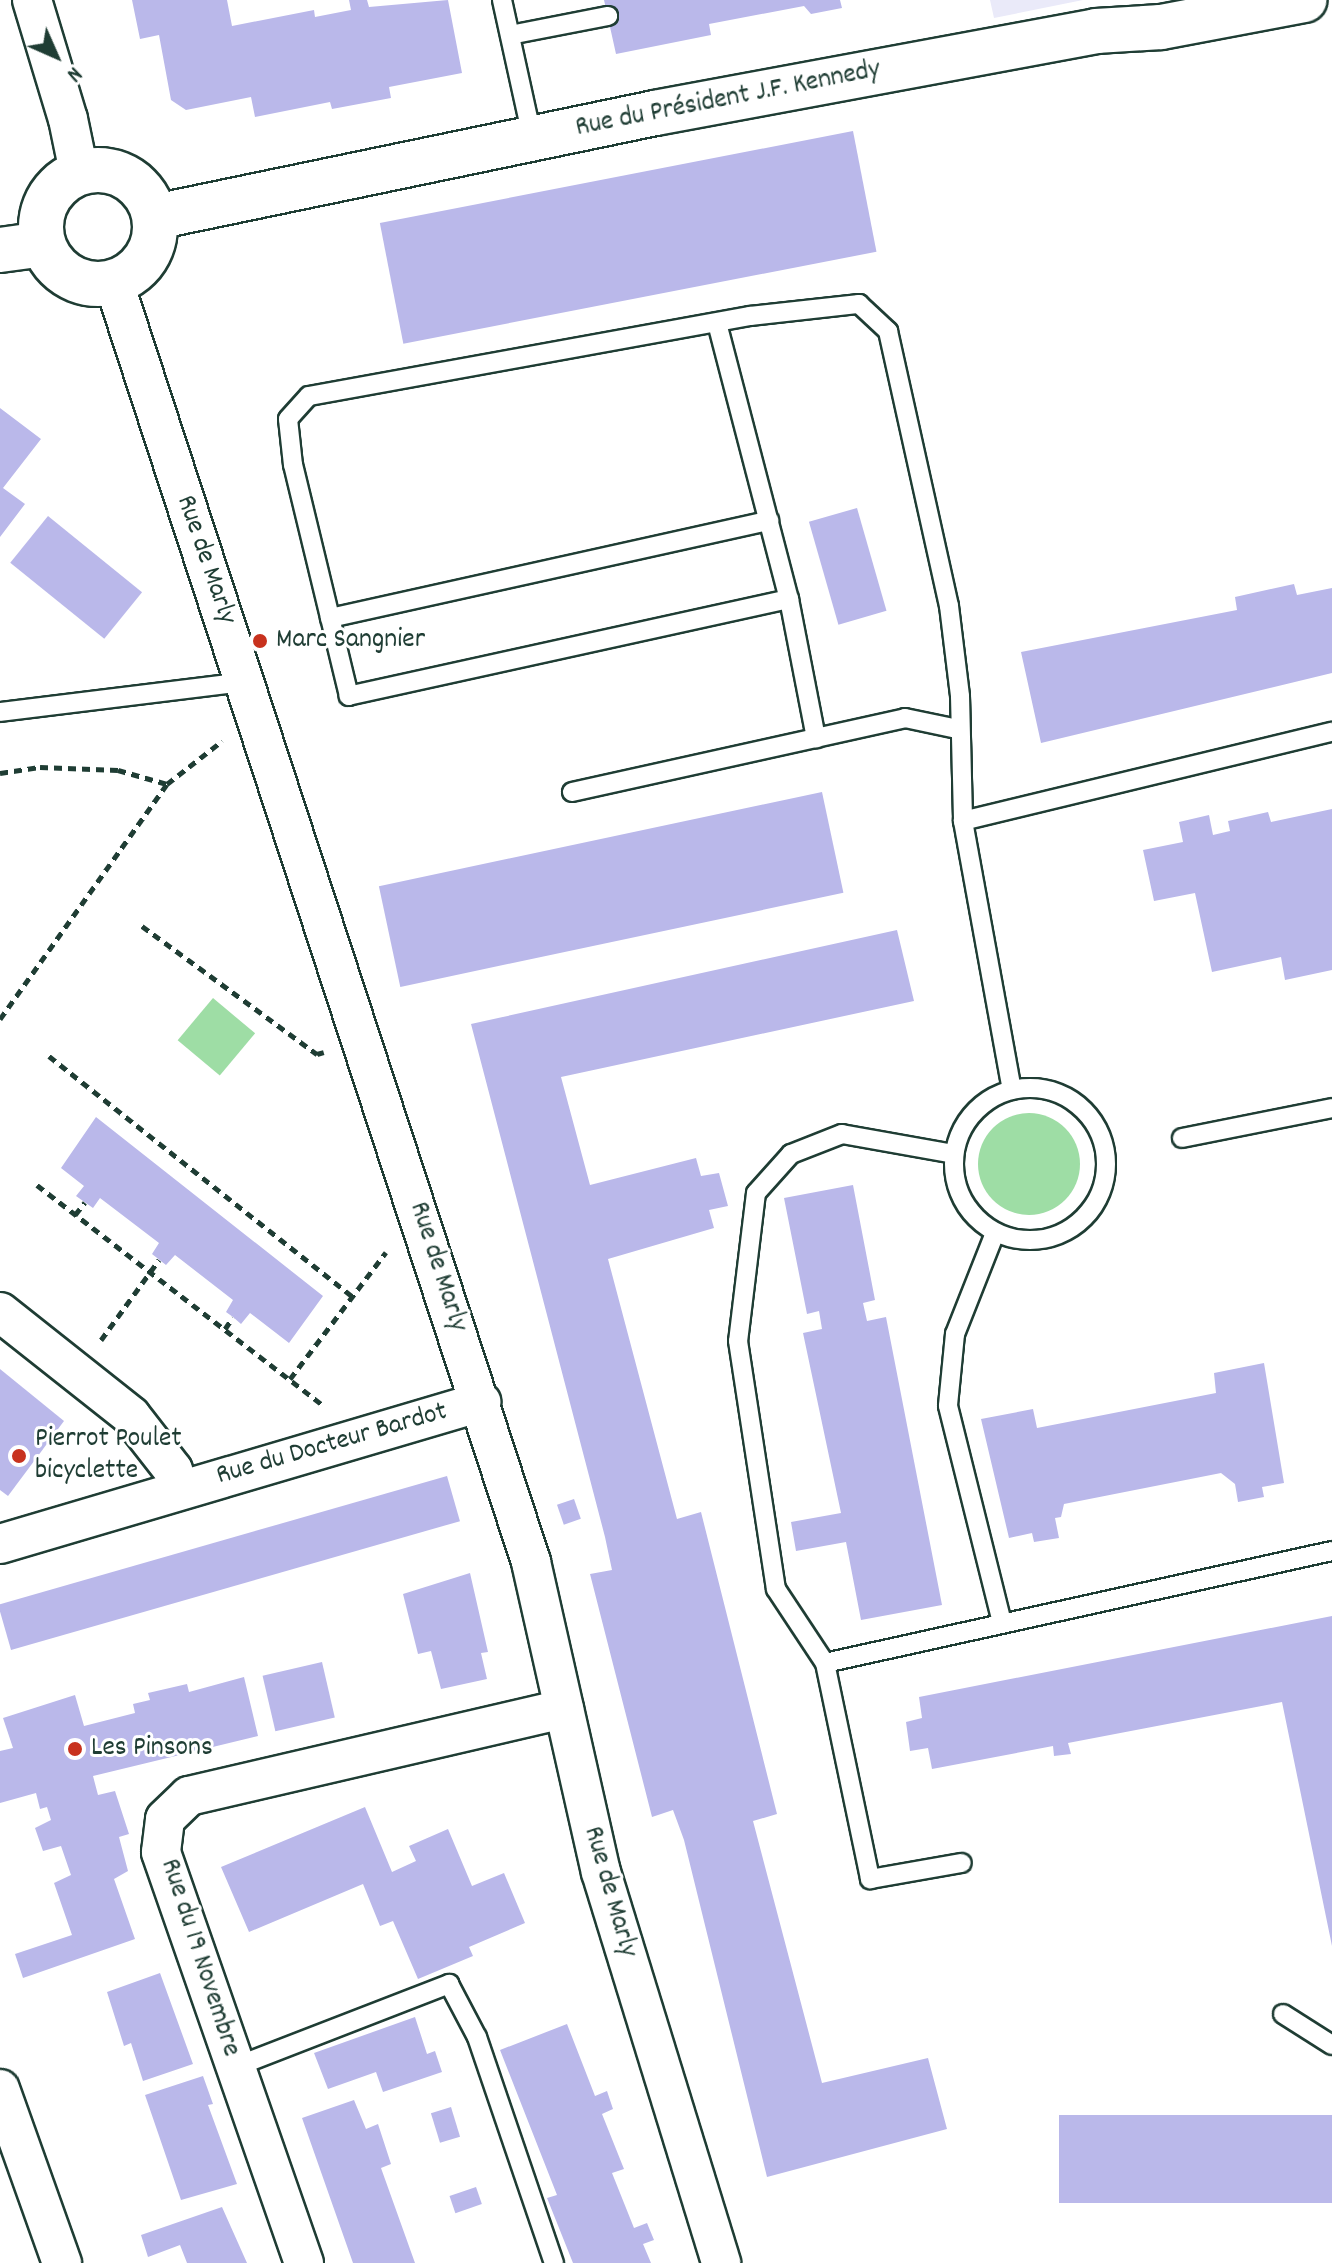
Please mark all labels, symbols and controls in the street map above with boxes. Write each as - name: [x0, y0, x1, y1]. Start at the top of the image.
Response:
- north arrow: [16, 16, 96, 96]
- street label: Rue du Président J.F. Kennedy: [573, 54, 883, 146]
- text: N: [59, 59, 88, 88]
- street label: Rue de Marly: [167, 491, 243, 629]
- place label: Marc Sangnier: [276, 624, 425, 658]
- marker: Marc Sangnier: [251, 632, 269, 650]
- street label: Rue de Marly: [400, 1198, 474, 1336]
- street label: Rue du Docteur Bardot: [213, 1396, 451, 1494]
- place label: Pierrot Poulet bicyclette: [35, 1423, 182, 1489]
- marker: Pierrot Poulet bicyclette: [10, 1447, 28, 1465]
- place label: Les Pinsons: [91, 1732, 213, 1766]
- marker: Les Pinsons: [66, 1740, 84, 1758]
- street label: Rue de Marly: [574, 1823, 644, 1961]
- street label: Rue du 19 Novembre: [151, 1855, 247, 2061]

